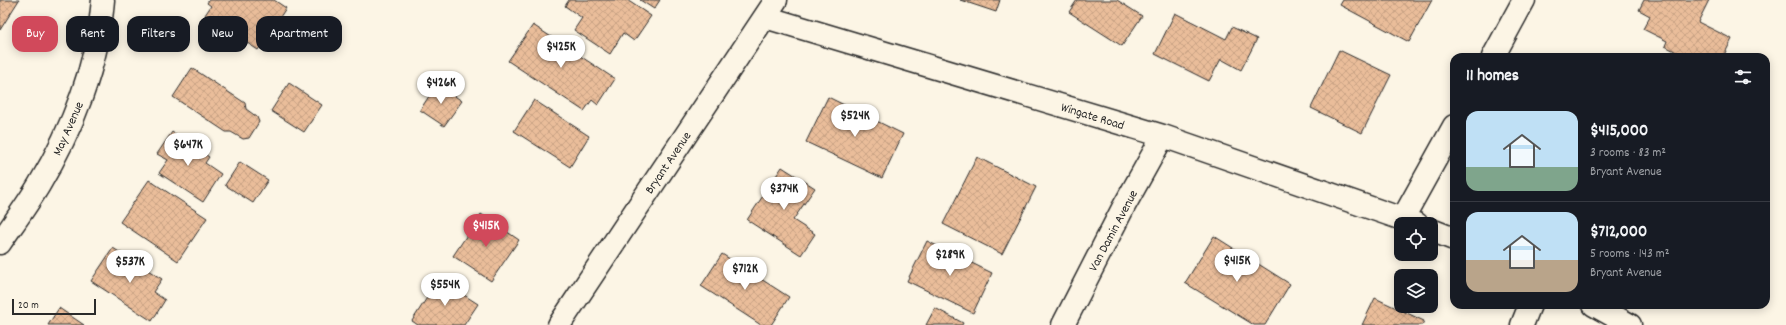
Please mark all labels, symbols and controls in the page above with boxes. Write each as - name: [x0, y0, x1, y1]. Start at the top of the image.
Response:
- chip: Buy: [12, 16, 58, 52]
- chip: Rent: [66, 16, 119, 52]
- chip: Filters: [127, 16, 190, 52]
- chip: New: [198, 16, 248, 52]
- chip: Apartment: [256, 16, 342, 52]
- pin: $425K: [533, 35, 589, 69]
- text: $425K: [546, 38, 576, 57]
- text: 11 homes: [1466, 65, 1519, 89]
- icon: filters: [1732, 66, 1754, 88]
- pin: $426K: [413, 71, 469, 105]
- text: $426K: [426, 74, 456, 93]
- street label: May Avenue: [49, 99, 90, 159]
- street label: Wingate Road: [1058, 99, 1126, 136]
- pin: $524K: [827, 104, 883, 138]
- text: $524K: [840, 107, 870, 126]
- text: $415,000: [1590, 120, 1648, 144]
- icon: home: [1498, 127, 1546, 175]
- street label: Bryant Avenue: [641, 128, 697, 198]
- pin: $647K: [160, 133, 216, 167]
- text: $647K: [173, 136, 203, 155]
- text: 3 rooms · 83 m²: [1590, 144, 1666, 163]
- text: Bryant Avenue: [1590, 163, 1662, 182]
- pin: $374K: [756, 177, 812, 211]
- text: $374K: [770, 180, 798, 199]
- street label: Van Damin Avenue: [1085, 187, 1144, 275]
- pin: $415K: [458, 214, 514, 248]
- text: $415K: [473, 217, 499, 236]
- map controls: [1394, 217, 1438, 313]
- button: locate: [1394, 217, 1438, 261]
- text: $712,000: [1590, 221, 1647, 245]
- icon: home: [1498, 228, 1546, 276]
- pin: $289K: [922, 243, 978, 277]
- text: 5 rooms · 143 m²: [1590, 245, 1669, 264]
- text: $289K: [935, 246, 965, 265]
- pin: $415K: [1209, 249, 1265, 283]
- pin: $537K: [102, 250, 158, 284]
- text: $415K: [1224, 252, 1250, 271]
- text: $537K: [115, 253, 145, 272]
- pin: $712K: [717, 257, 773, 291]
- text: $712K: [732, 260, 758, 279]
- text: Bryant Avenue: [1590, 264, 1662, 283]
- button: layers: [1394, 269, 1438, 313]
- pin: $554K: [417, 273, 473, 307]
- text: $554K: [430, 276, 460, 295]
- scale bar: [12, 297, 96, 316]
- text: 20 m: [18, 298, 39, 314]

